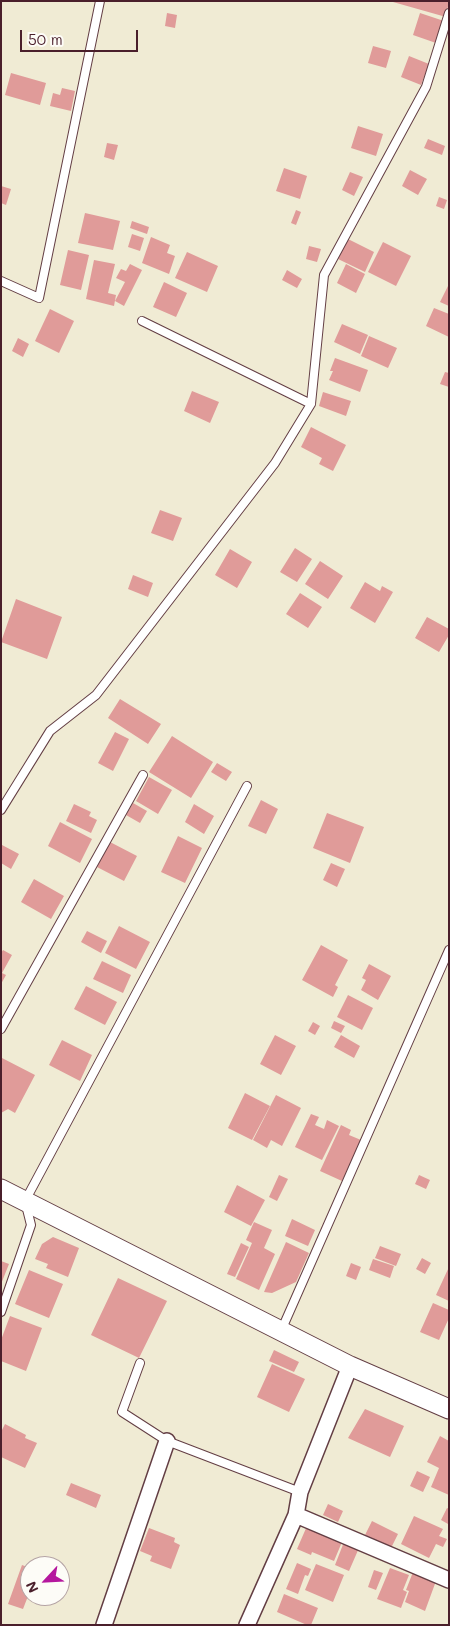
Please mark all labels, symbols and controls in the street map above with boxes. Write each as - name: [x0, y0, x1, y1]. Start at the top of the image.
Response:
- scale bar: [22, 20, 140, 52]
- text: 50 m: [28, 29, 63, 49]
- north arrow: [20, 1556, 70, 1606]
- text: N: [21, 1578, 43, 1596]

